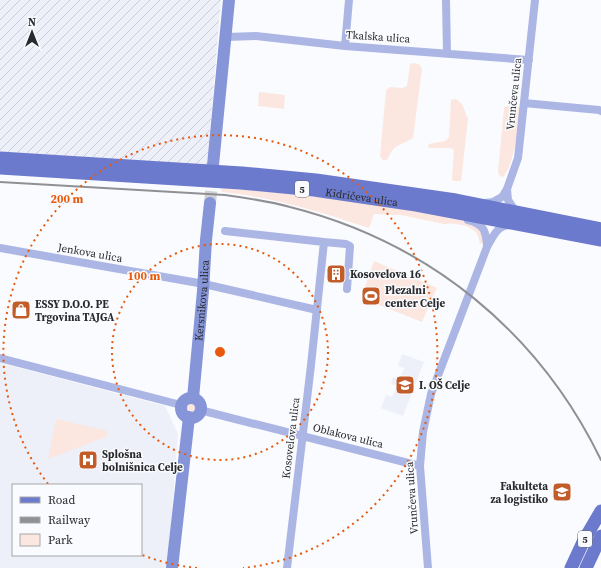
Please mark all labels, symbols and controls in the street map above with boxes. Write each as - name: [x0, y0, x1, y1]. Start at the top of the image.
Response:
- north arrow: [12, 12, 52, 52]
- text: N: [28, 15, 36, 30]
- street label: Tkalska ulica: [345, 27, 411, 47]
- street label: Vrunčeva ulica: [503, 57, 525, 131]
- road number: 5: [295, 181, 309, 197]
- street label: Kidričeva ulica: [324, 184, 399, 210]
- text: 200 m: [51, 191, 84, 207]
- street label: Jenkova ulica: [55, 240, 124, 266]
- street label: Kersnikova ulica: [191, 259, 212, 342]
- building icon: Kosovelova 16: [325, 263, 347, 285]
- place label: Kosovelova 16: [350, 267, 421, 282]
- text: 100 m: [128, 268, 161, 284]
- place label: Plezalni center Celje: [385, 283, 445, 311]
- sports icon: Plezalni center Celje: [360, 285, 382, 307]
- place label: ESSY D.O.O. PE Trgovina TAJGA: [35, 297, 115, 325]
- shop icon: ESSY D.O.O. PE Trgovina TAJGA: [10, 299, 32, 321]
- centre of rings: [213, 345, 227, 359]
- school or university icon: I. OŠ Celje: [394, 374, 416, 396]
- place label: I. OŠ Celje: [419, 378, 470, 393]
- street label: Kosovelova ulica: [279, 396, 303, 479]
- street label: Oblakova ulica: [311, 420, 385, 452]
- place label: Splošna bolnišnica Celje: [102, 447, 183, 475]
- hospital icon: Splošna bolnišnica Celje: [77, 449, 99, 471]
- street label: Vrunčeva ulica: [402, 461, 422, 535]
- place label: Fakulteta za logistiko: [490, 479, 548, 507]
- school or university icon: Fakulteta za logistiko: [551, 481, 573, 503]
- legend: [12, 484, 142, 556]
- text: Road: [48, 492, 75, 508]
- text: Railway: [48, 512, 91, 528]
- road number: 5: [578, 531, 592, 547]
- text: Park: [48, 532, 73, 548]

